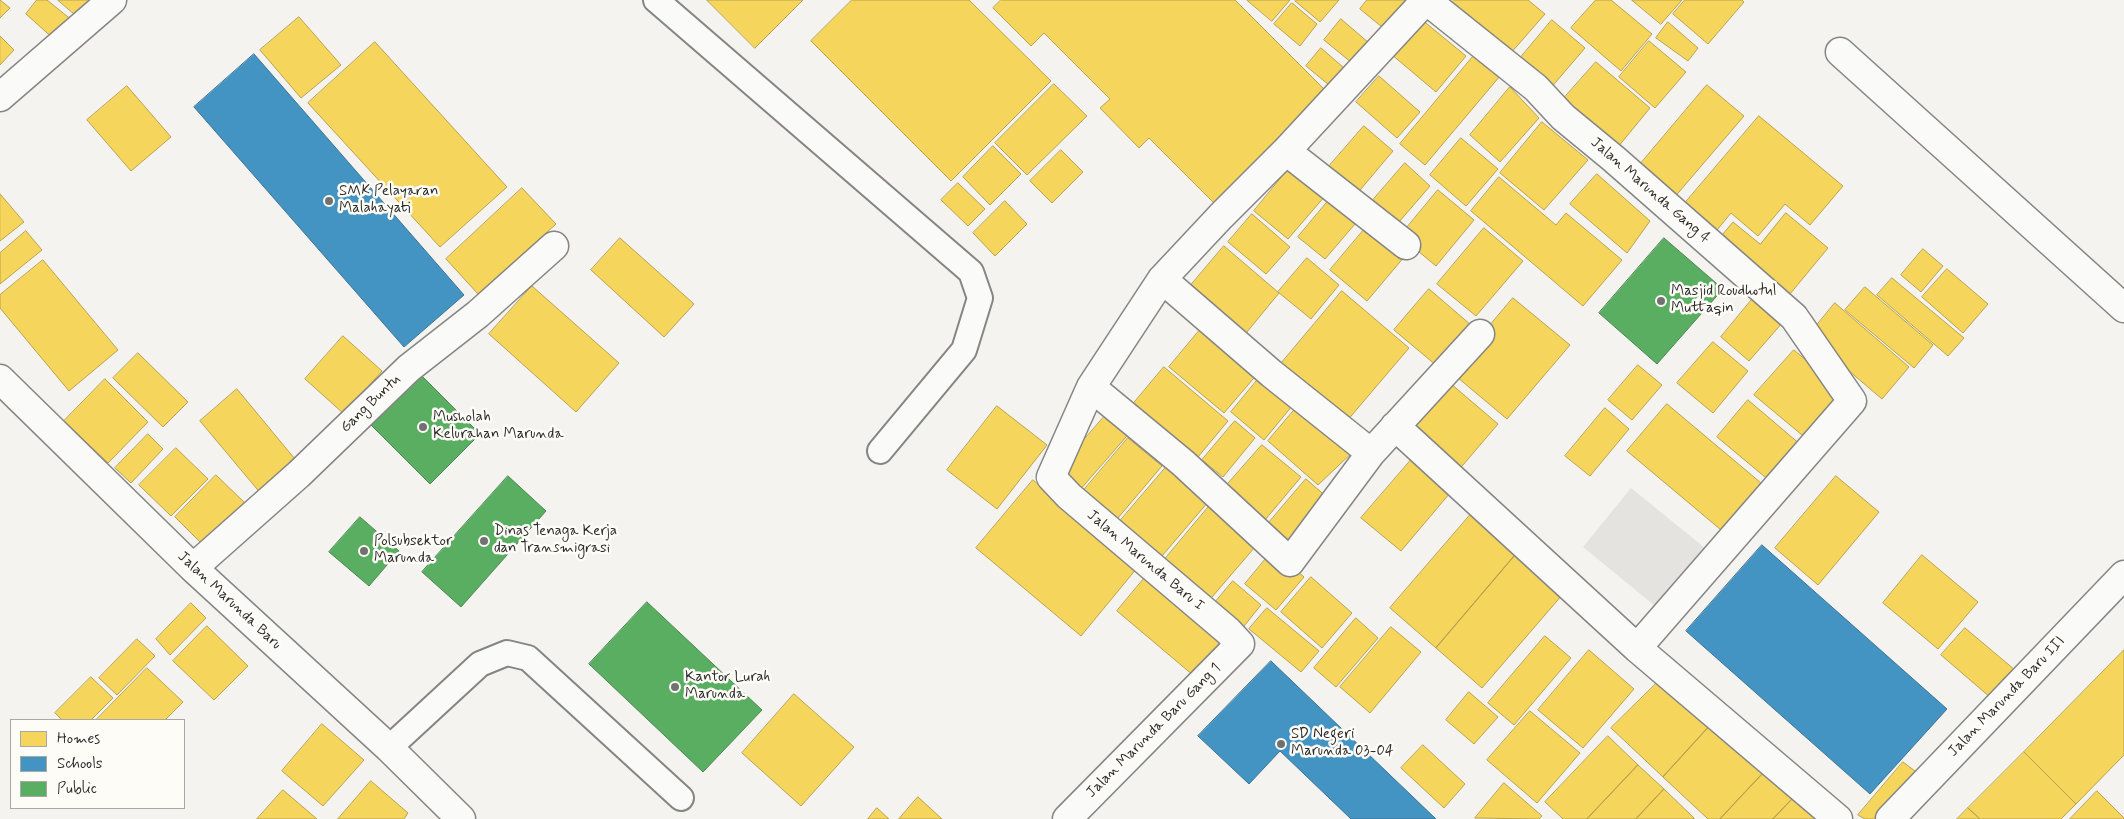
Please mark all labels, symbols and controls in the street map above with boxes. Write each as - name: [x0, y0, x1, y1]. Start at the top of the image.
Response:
- street label: Jalan Marunda Gang 4: [1586, 134, 1714, 248]
- place label: SMK Pelayaran Malahayati: [339, 183, 439, 218]
- marker: SMK Pelayaran Malahayati: [323, 195, 335, 207]
- place label: Masjid Roudhotul Muttaqin: [1671, 283, 1776, 318]
- marker: Masjid Roudhotul Muttaqin: [1655, 295, 1667, 307]
- street label: Gang Buntu: [337, 371, 405, 437]
- place label: Musholah Kelurahan Marunda: [433, 409, 563, 444]
- marker: Musholah Kelurahan Marunda: [417, 421, 429, 433]
- street label: Jalan Marunda Baru I: [1083, 507, 1207, 615]
- place label: Dinas Tenaga Kerja dan Transmigrasi: [494, 523, 617, 558]
- place label: Polsubsektor Marunda: [374, 533, 452, 568]
- marker: Dinas Tenaga Kerja dan Transmigrasi: [478, 535, 490, 547]
- marker: Polsubsektor Marunda: [358, 545, 370, 557]
- street label: Jalan Marunda Baru: [173, 548, 285, 654]
- street label: Jalan Marunda Baru III: [1945, 633, 2069, 761]
- street label: Jalan Marunda Baru Gang 1: [1083, 660, 1225, 802]
- place label: Kantor Lurah Marunda: [685, 669, 770, 704]
- marker: Kantor Lurah Marunda: [669, 681, 681, 693]
- legend: [10, 719, 185, 809]
- place label: SD Negeri Marunda 03-04: [1291, 726, 1394, 761]
- text: Homes: [57, 729, 100, 749]
- marker: SD Negeri Marunda 03-04: [1275, 738, 1287, 750]
- text: Schools: [57, 754, 103, 774]
- text: Public: [57, 779, 97, 799]

